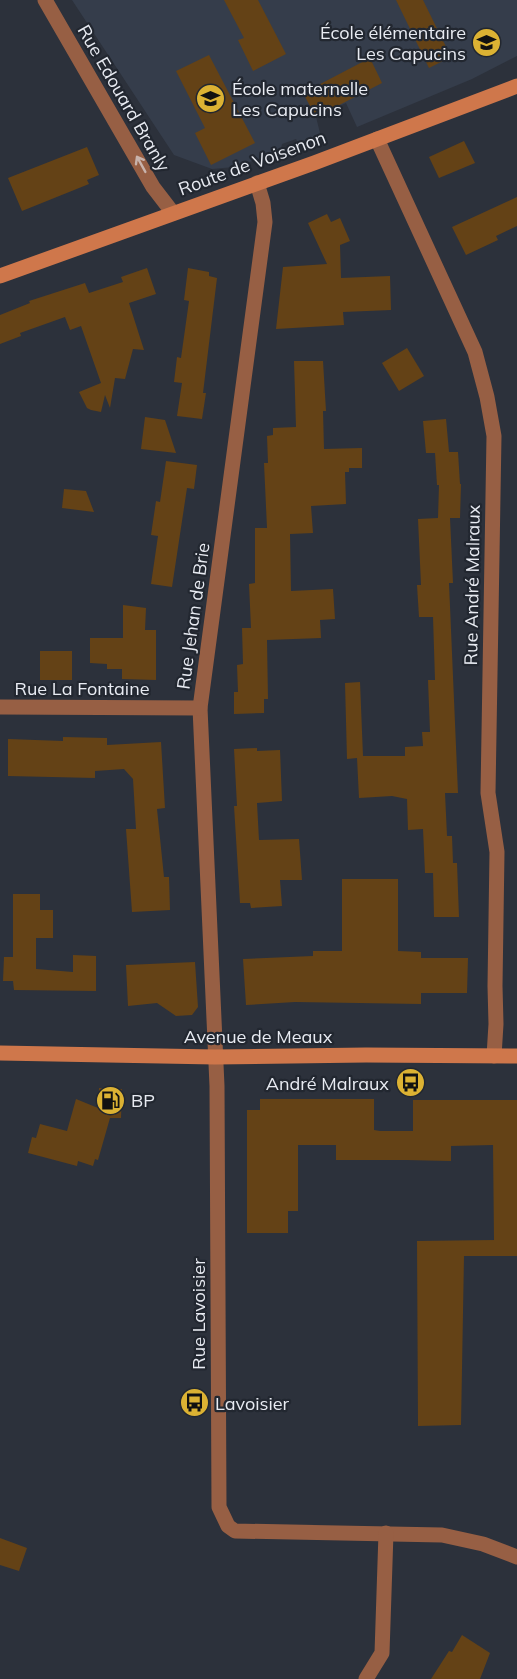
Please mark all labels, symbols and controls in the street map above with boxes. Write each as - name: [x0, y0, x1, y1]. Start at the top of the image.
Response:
- street label: Rue Edouard Branly: [73, 20, 176, 176]
- place label: École élémentaire Les Capucins: [320, 21, 466, 65]
- school or university icon: École élémentaire Les Capucins: [471, 26, 503, 58]
- place label: École maternelle Les Capucins: [232, 77, 368, 121]
- school or university icon: École maternelle Les Capucins: [195, 82, 227, 114]
- street label: Route de Voisenon: [175, 126, 329, 200]
- one-way arrow: [135, 156, 147, 173]
- street label: Rue André Malraux: [459, 504, 485, 665]
- street label: Rue Jehan de Brie: [171, 541, 215, 691]
- street label: Rue La Fontaine: [15, 677, 149, 700]
- street label: Avenue de Meaux: [184, 1025, 333, 1048]
- bus stop icon: André Malraux: [394, 1067, 426, 1099]
- place label: André Malraux: [266, 1072, 389, 1095]
- fuel station icon: BP: [94, 1084, 126, 1116]
- place label: BP: [131, 1089, 155, 1112]
- street label: Rue Lavoisier: [187, 1258, 210, 1370]
- bus stop icon: Lavoisier: [178, 1387, 210, 1419]
- place label: Lavoisier: [215, 1392, 290, 1415]

